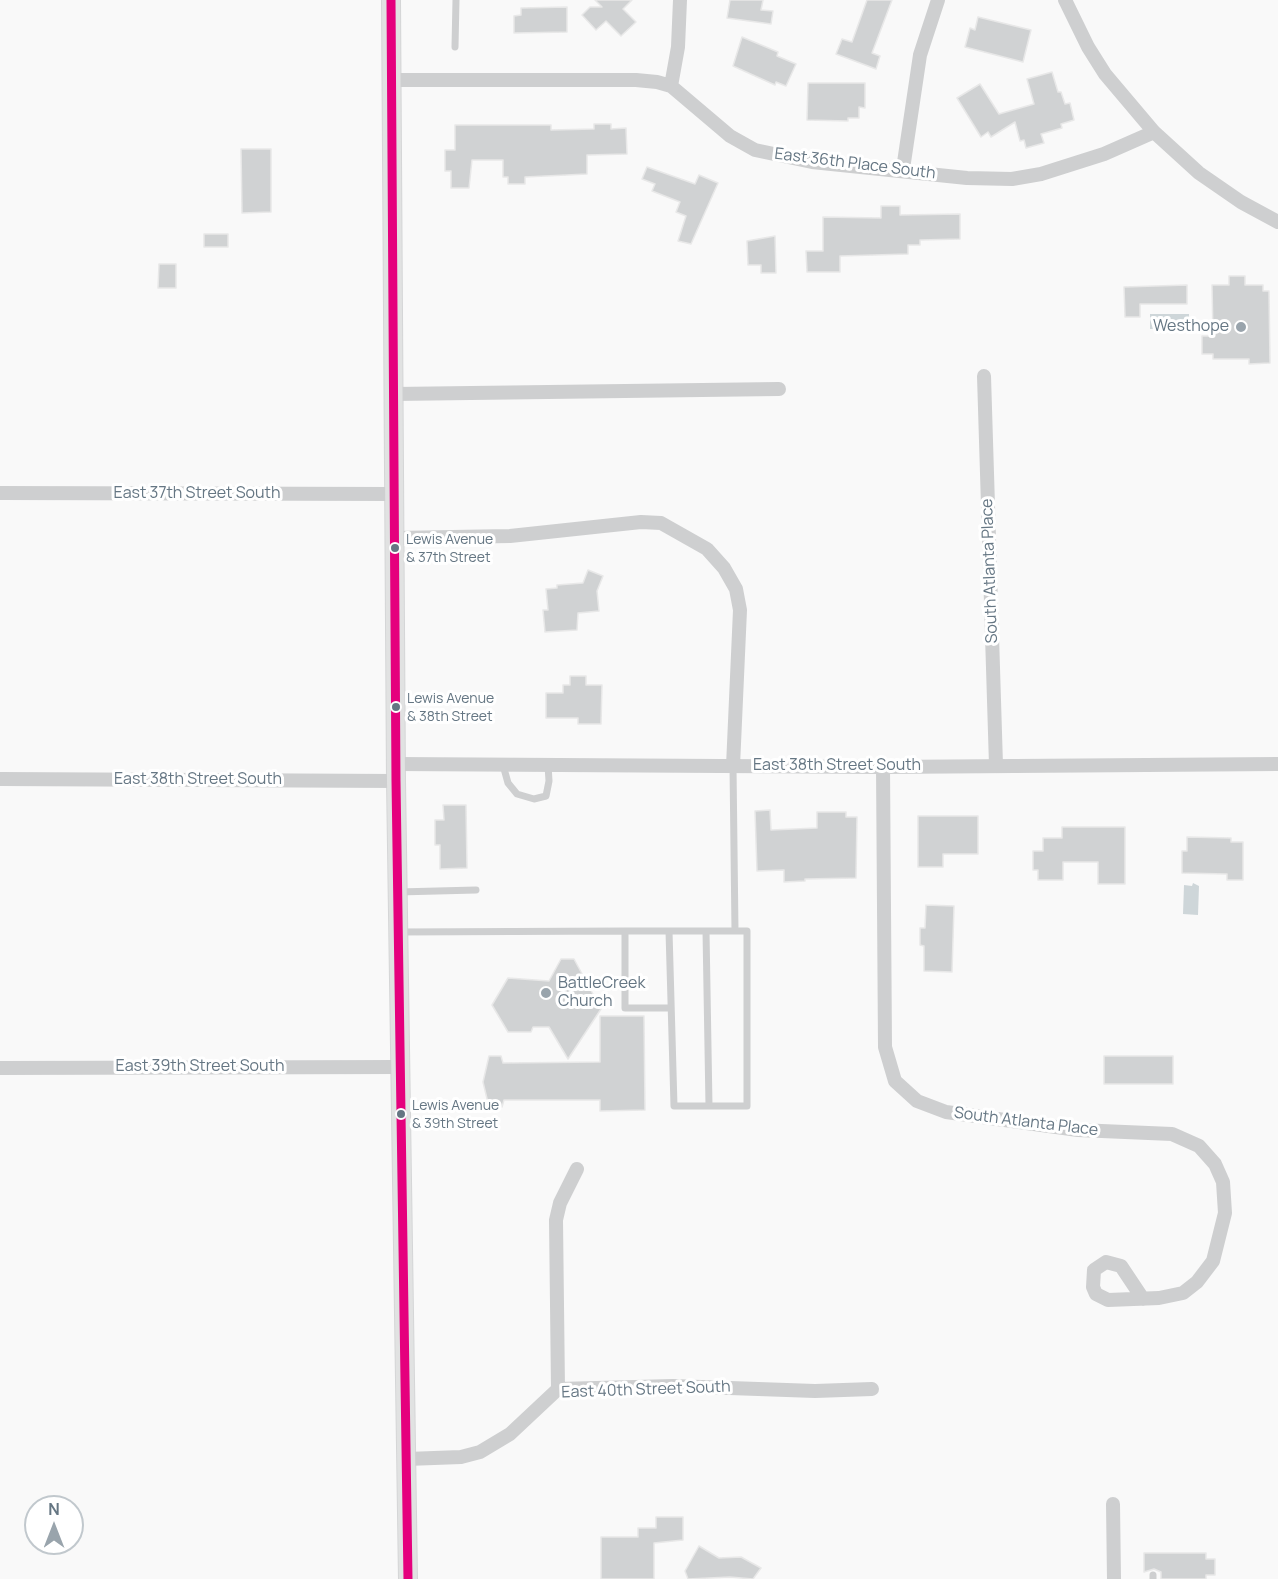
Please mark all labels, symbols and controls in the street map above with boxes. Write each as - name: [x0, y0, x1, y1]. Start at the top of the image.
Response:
- street label: East 36th Place South: [773, 145, 937, 183]
- place label: Westhope: [1153, 317, 1229, 337]
- marker: Westhope: [1234, 320, 1248, 334]
- street label: East 37th Street South: [114, 484, 280, 504]
- street label: South Atlanta Place: [978, 498, 1002, 644]
- place label: Lewis Avenue & 37th Street: [406, 532, 493, 564]
- marker: Lewis Avenue & 37th Street: [389, 542, 401, 554]
- place label: Lewis Avenue & 38th Street: [407, 691, 494, 724]
- marker: Lewis Avenue & 38th Street: [390, 701, 402, 713]
- street label: East 38th Street South: [753, 756, 921, 776]
- street label: East 38th Street South: [114, 770, 282, 790]
- place label: BattleCreek Church: [558, 974, 645, 1012]
- marker: BattleCreek Church: [539, 986, 553, 1000]
- street label: East 39th Street South: [116, 1057, 284, 1077]
- place label: Lewis Avenue & 39th Street: [412, 1098, 499, 1130]
- street label: South Atlanta Place: [953, 1104, 1099, 1140]
- marker: Lewis Avenue & 39th Street: [395, 1108, 407, 1120]
- street label: East 40th Street South: [561, 1377, 731, 1403]
- north arrow: [24, 1495, 84, 1555]
- text: N: [48, 1498, 60, 1520]

